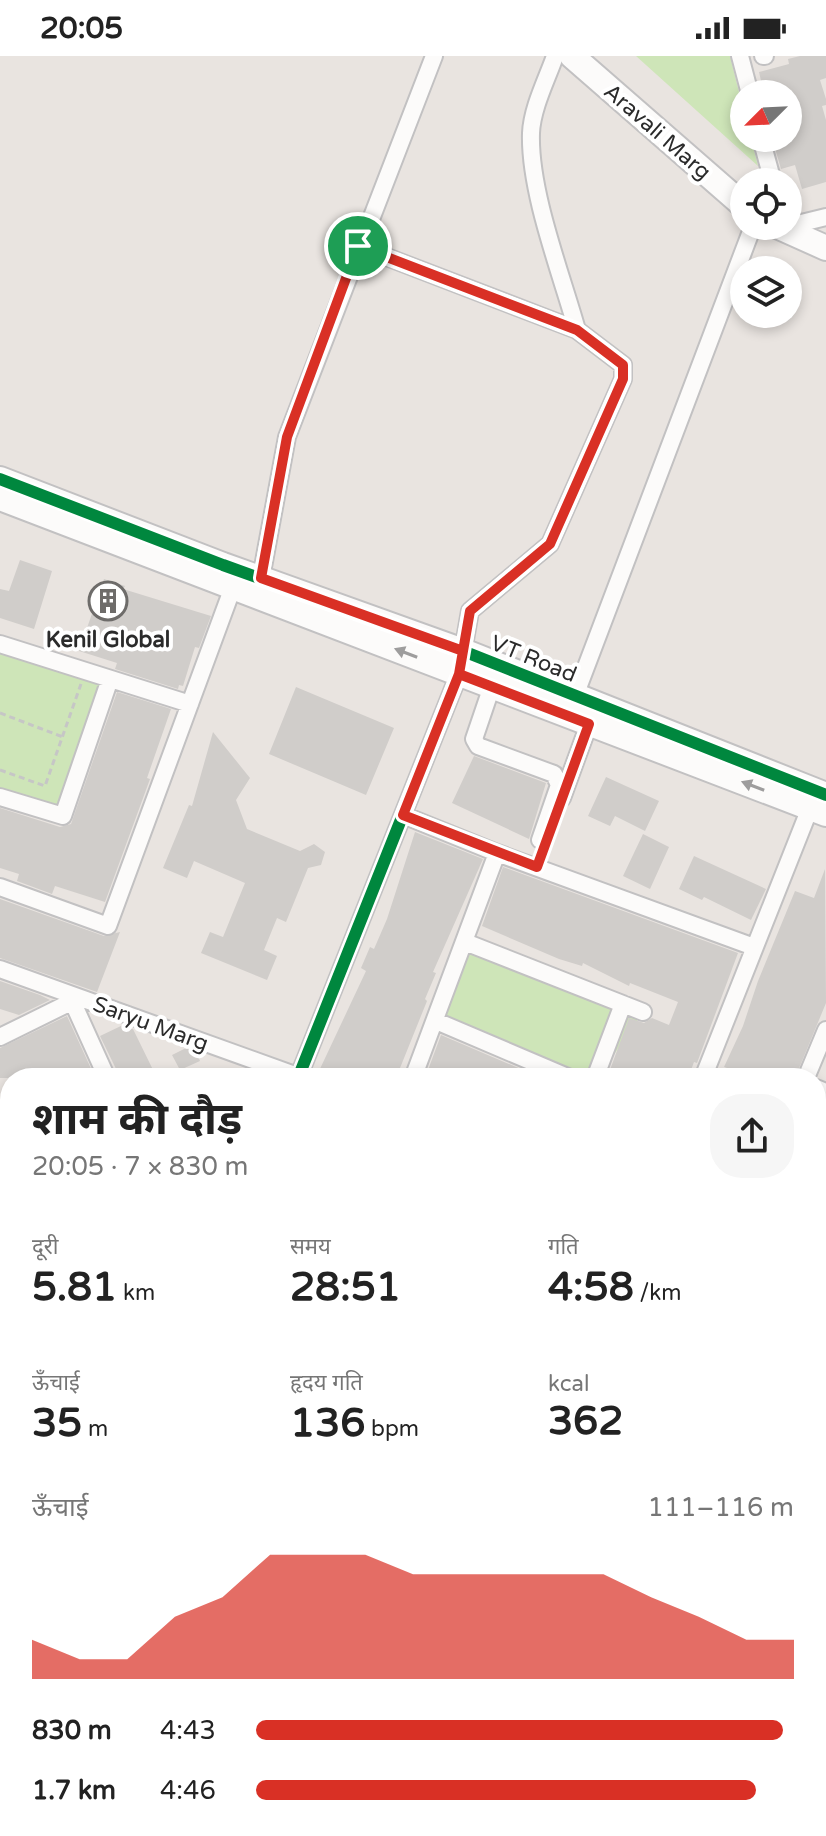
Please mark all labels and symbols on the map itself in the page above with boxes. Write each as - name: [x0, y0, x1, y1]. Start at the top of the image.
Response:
- street label: Aravali Marg: [599, 78, 716, 185]
- north arrow: [730, 80, 802, 152]
- pin: [324, 212, 392, 280]
- building icon: Kenil Global: [87, 580, 129, 622]
- place label: Kenil Global: [46, 627, 170, 653]
- street label: VT Road: [487, 630, 580, 688]
- one-way arrow: [394, 646, 418, 659]
- one-way arrow: [741, 779, 765, 792]
- street label: Saryu Marg: [89, 991, 212, 1057]

